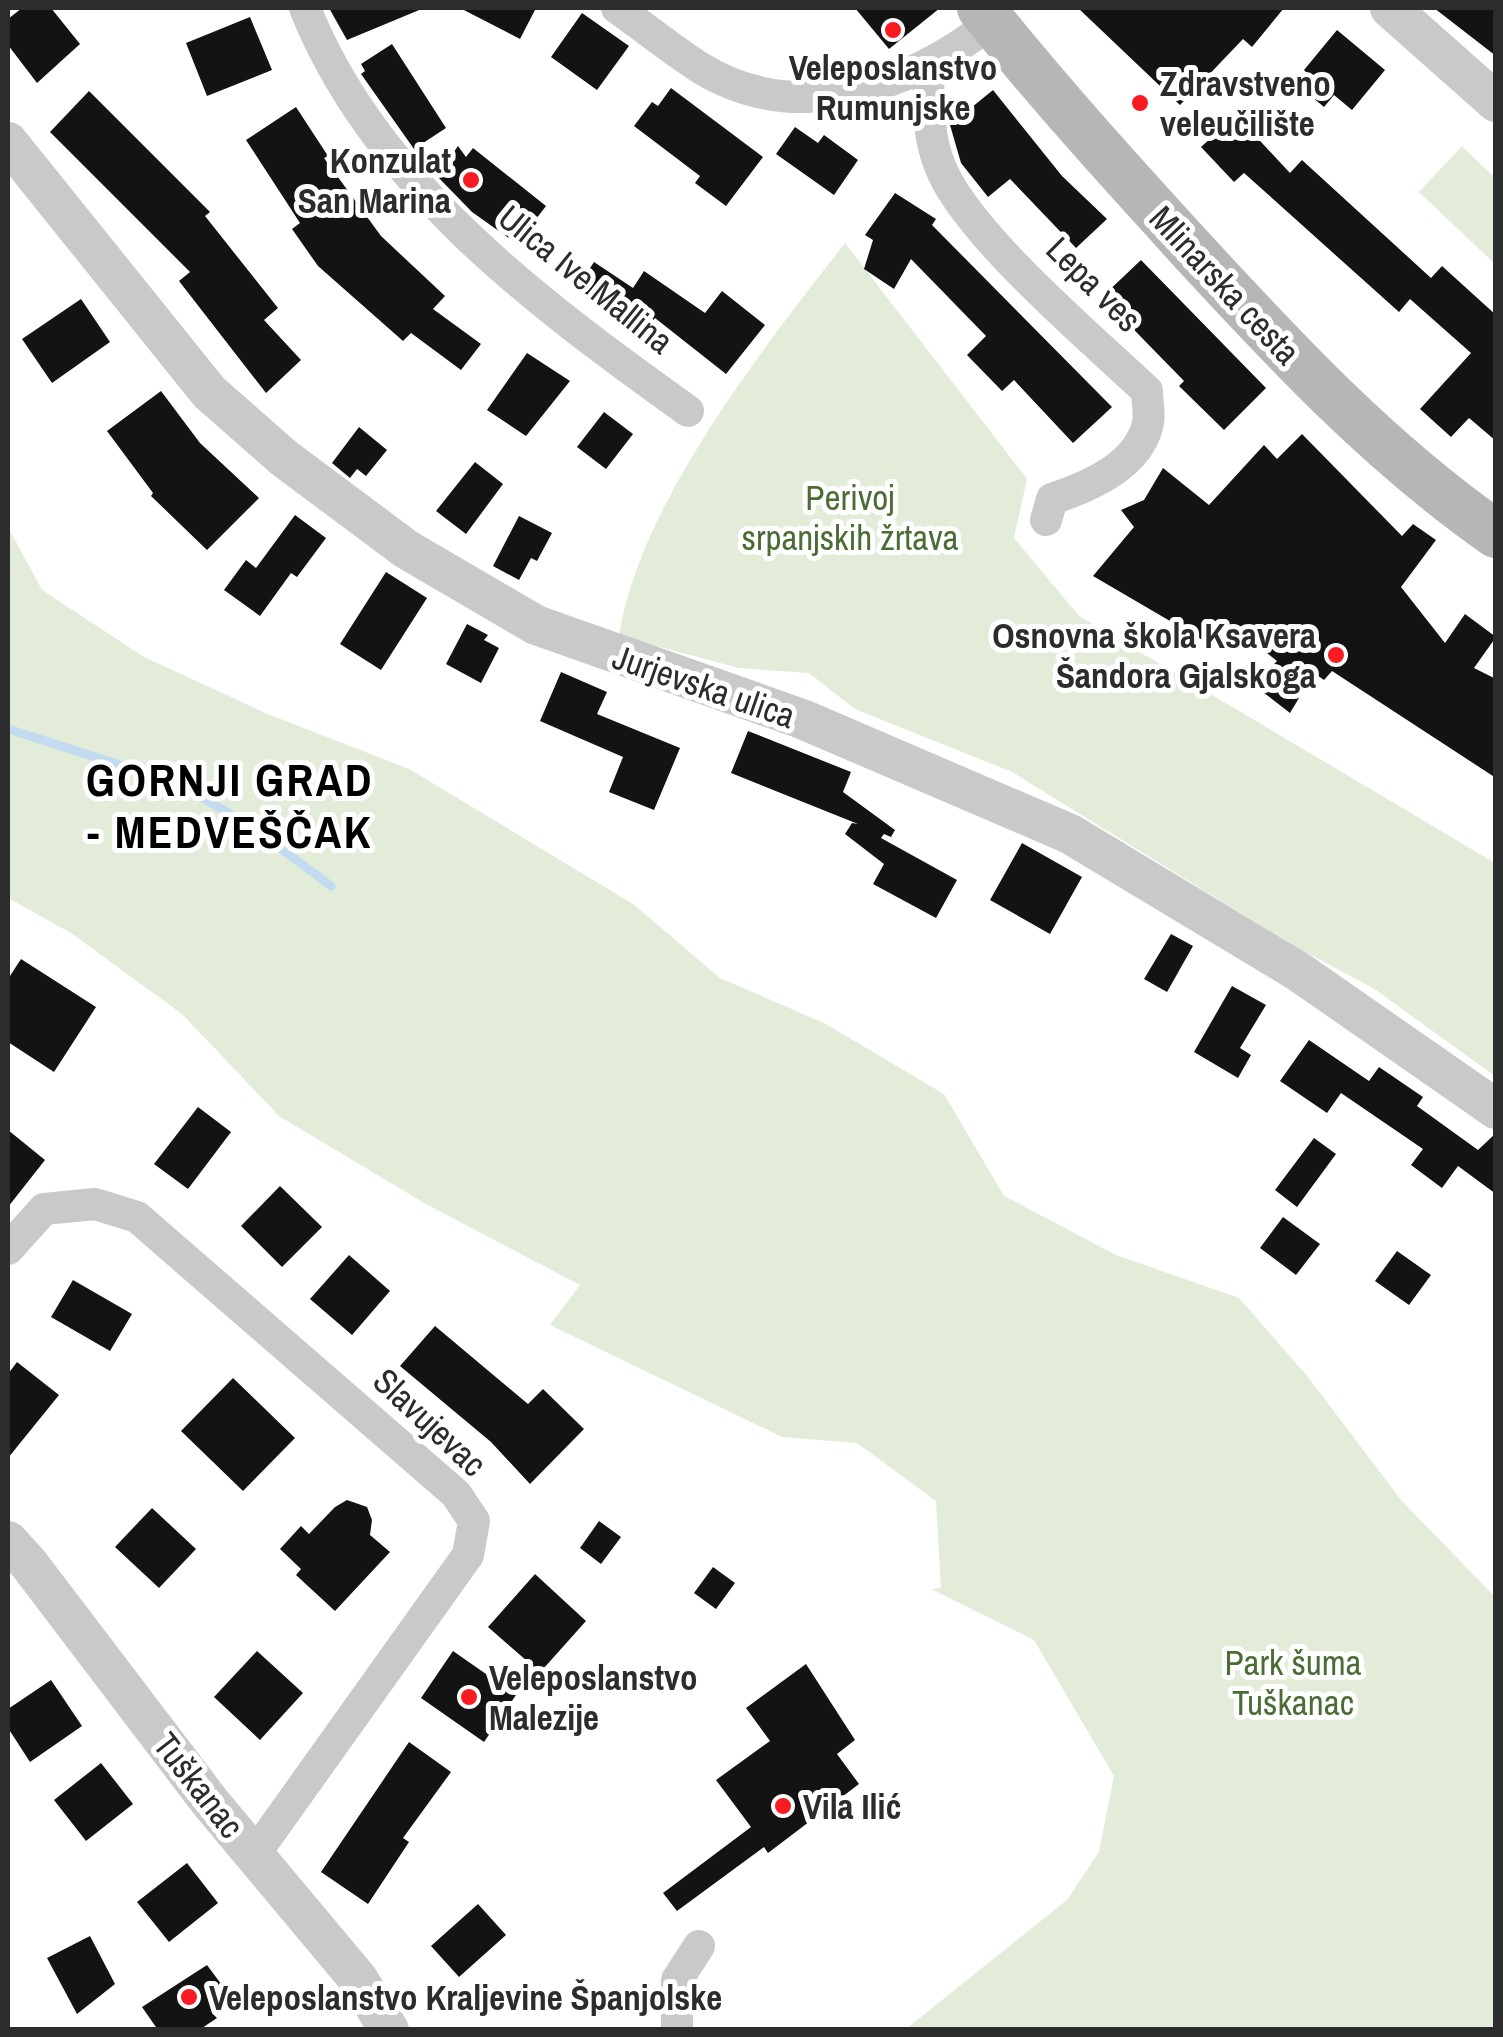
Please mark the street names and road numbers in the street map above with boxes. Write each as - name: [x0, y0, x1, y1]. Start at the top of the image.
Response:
- street label: Ulica Ive Mallina: [489, 194, 683, 364]
- street label: Mlinarska cesta: [1139, 195, 1311, 375]
- street label: Lepa ves: [1036, 226, 1152, 342]
- street label: Jurjevska ulica: [607, 633, 801, 739]
- street label: Slavujevac: [363, 1357, 497, 1487]
- street label: Tuškanac: [143, 1722, 255, 1848]

